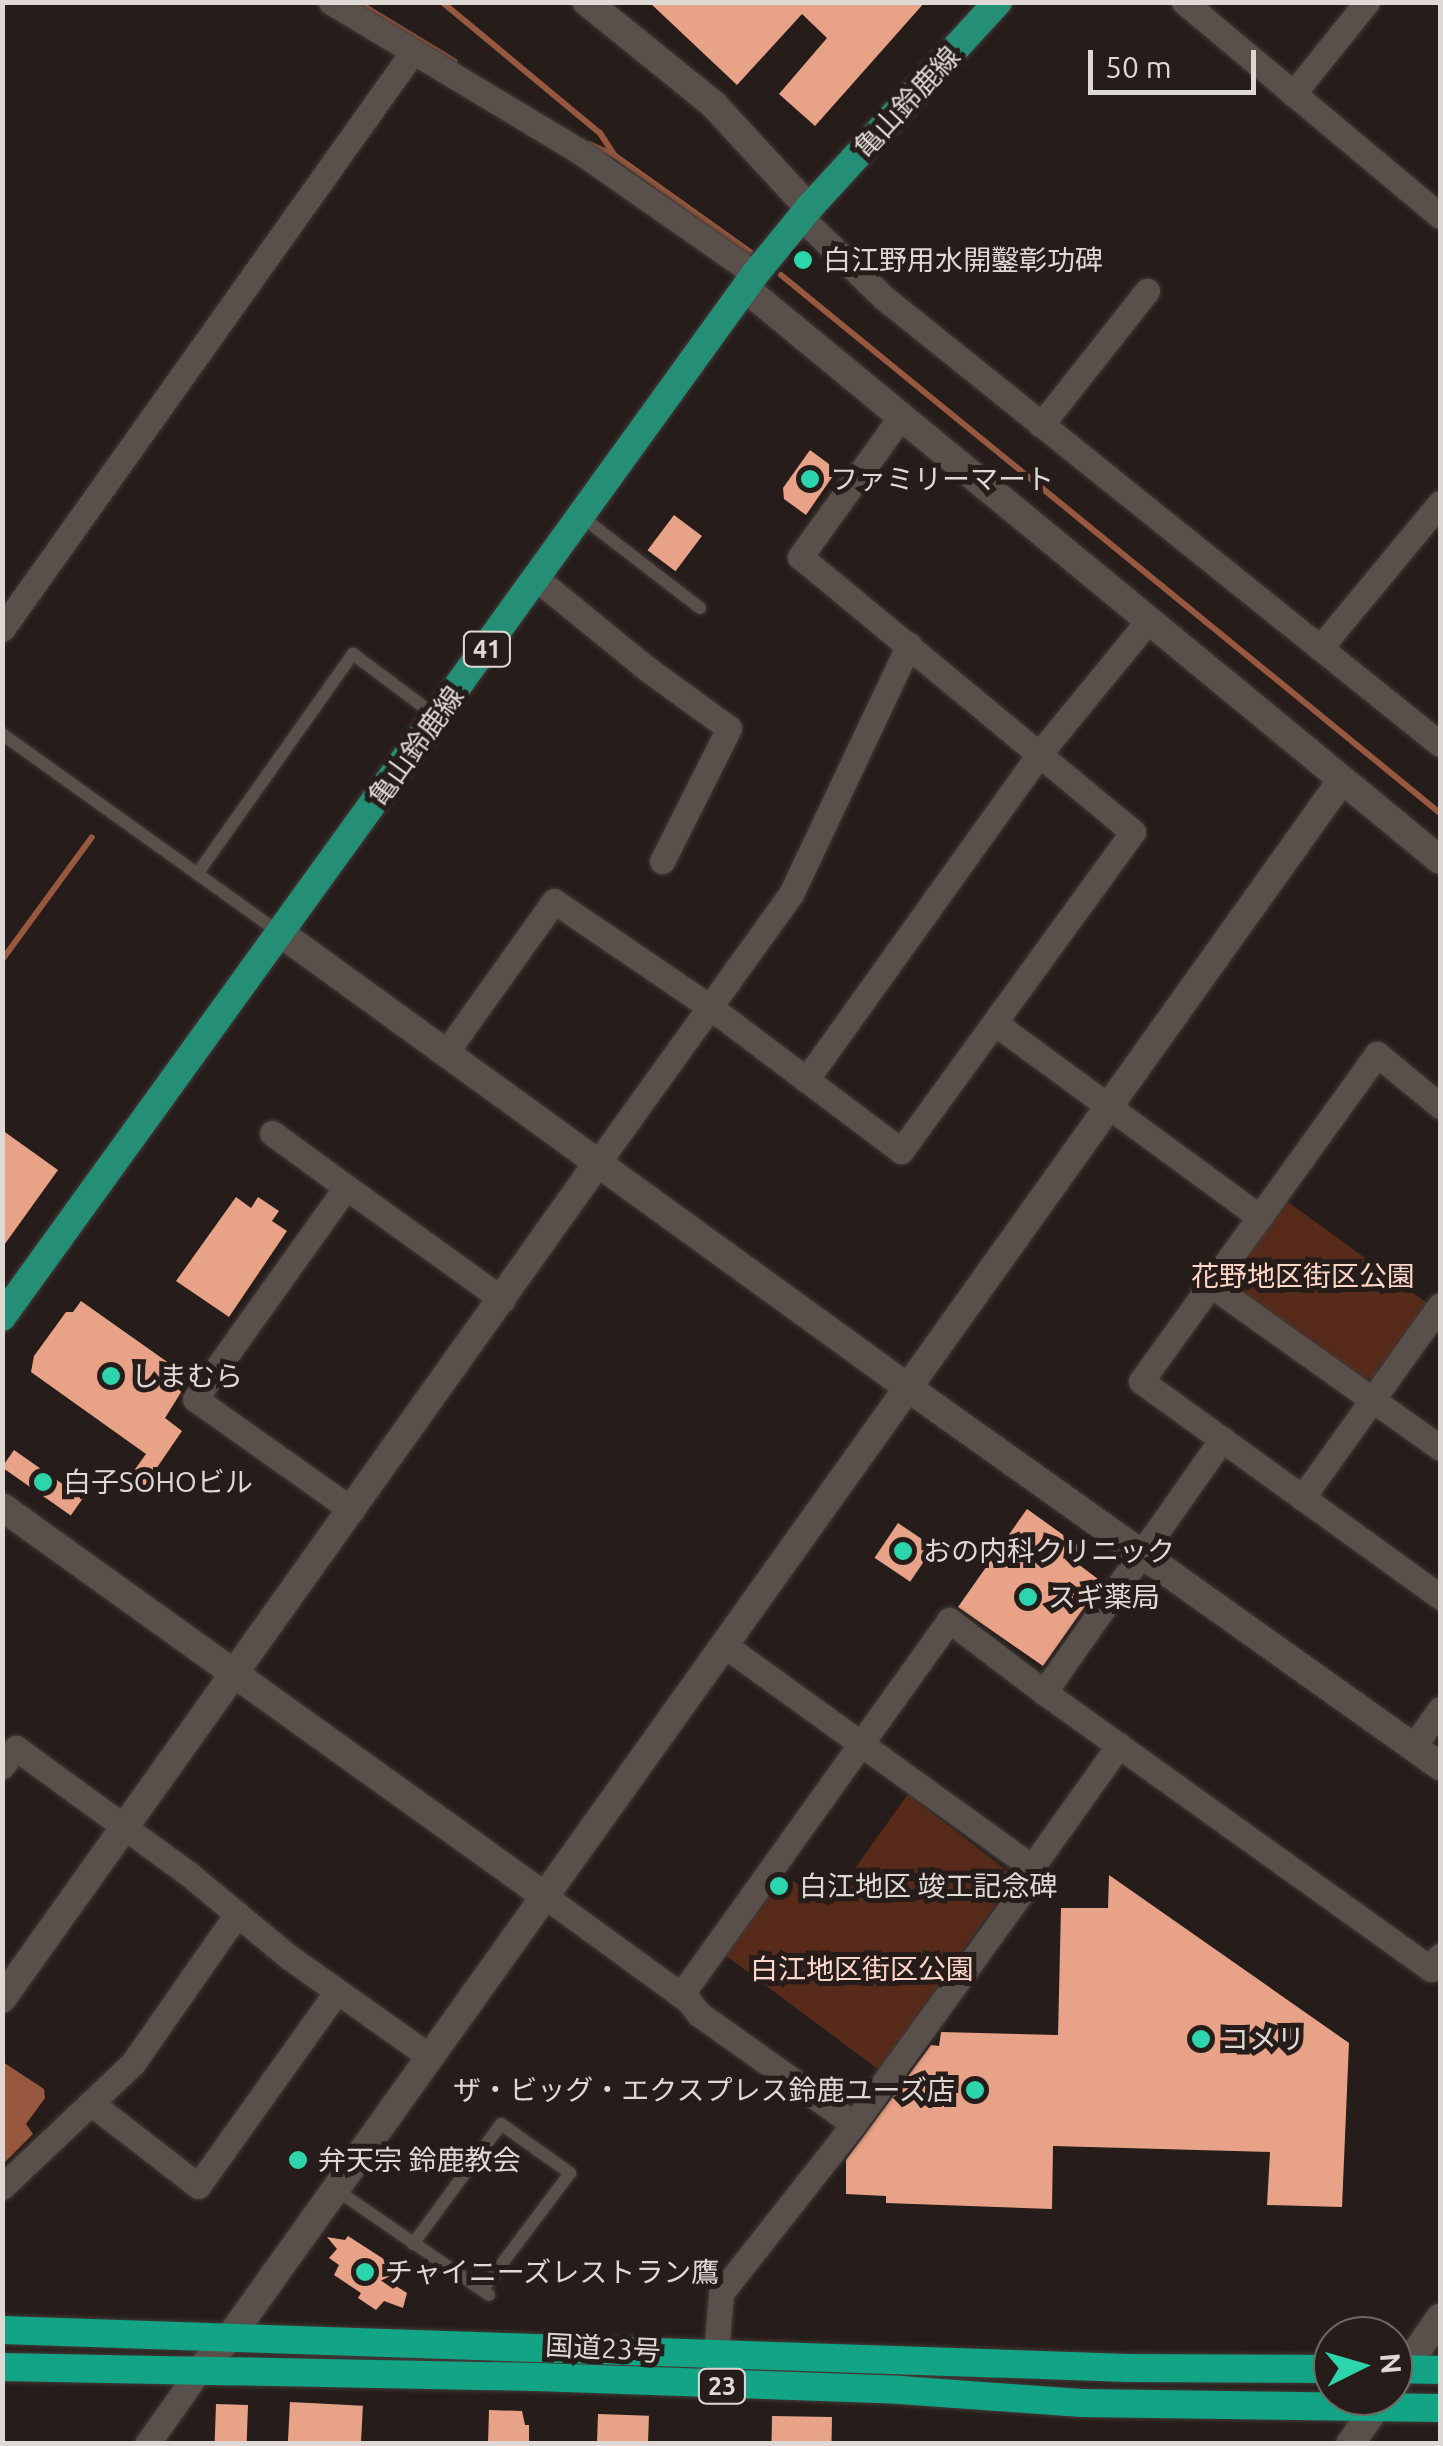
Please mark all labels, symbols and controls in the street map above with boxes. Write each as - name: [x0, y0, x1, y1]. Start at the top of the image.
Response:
- scale bar: [1093, 30, 1260, 92]
- street label: 亀山鈴鹿線: [847, 39, 967, 165]
- text: 50 m: [1105, 50, 1172, 84]
- place label: 白江野用水開鑿彰功碑: [823, 243, 1103, 277]
- marker: 白江野用水開鑿彰功碑: [792, 249, 814, 271]
- place label: ファミリーマート: [830, 462, 1054, 496]
- marker: ファミリーマート: [799, 468, 821, 490]
- road number: 41: [462, 629, 512, 669]
- street label: 亀山鈴鹿線: [361, 679, 471, 813]
- park label: 花野地区街区公園: [1191, 1259, 1415, 1293]
- place label: しまむら: [131, 1359, 243, 1393]
- marker: しまむら: [100, 1365, 122, 1387]
- place label: 白子SOHOビル: [63, 1465, 253, 1499]
- marker: 白子SOHOビル: [32, 1471, 54, 1493]
- place label: おの内科クリニック: [923, 1534, 1175, 1568]
- marker: おの内科クリニック: [892, 1540, 914, 1562]
- place label: スギ薬局: [1048, 1580, 1160, 1614]
- marker: スギ薬局: [1017, 1586, 1039, 1608]
- place label: 白江地区 竣工記念碑: [799, 1869, 1057, 1903]
- marker: 白江地区 竣工記念碑: [768, 1875, 790, 1897]
- park label: 白江地区街区公園: [750, 1952, 974, 1986]
- place label: コメリ: [1221, 2022, 1305, 2056]
- marker: コメリ: [1190, 2028, 1212, 2050]
- place label: ザ・ビッグ・エクスプレス鈴鹿ユーズ店: [451, 2073, 955, 2107]
- marker: ザ・ビッグ・エクスプレス鈴鹿ユーズ店: [964, 2079, 986, 2101]
- place label: 弁天宗 鈴鹿教会: [318, 2143, 520, 2177]
- marker: 弁天宗 鈴鹿教会: [287, 2149, 309, 2171]
- place label: チャイニーズレストラン鷹: [385, 2255, 721, 2289]
- marker: チャイニーズレストラン鷹: [354, 2261, 376, 2283]
- north arrow: [1313, 2316, 1413, 2416]
- street label: 国道23号: [544, 2328, 662, 2368]
- text: N: [1375, 2352, 1408, 2375]
- road number: 23: [697, 2366, 747, 2406]

